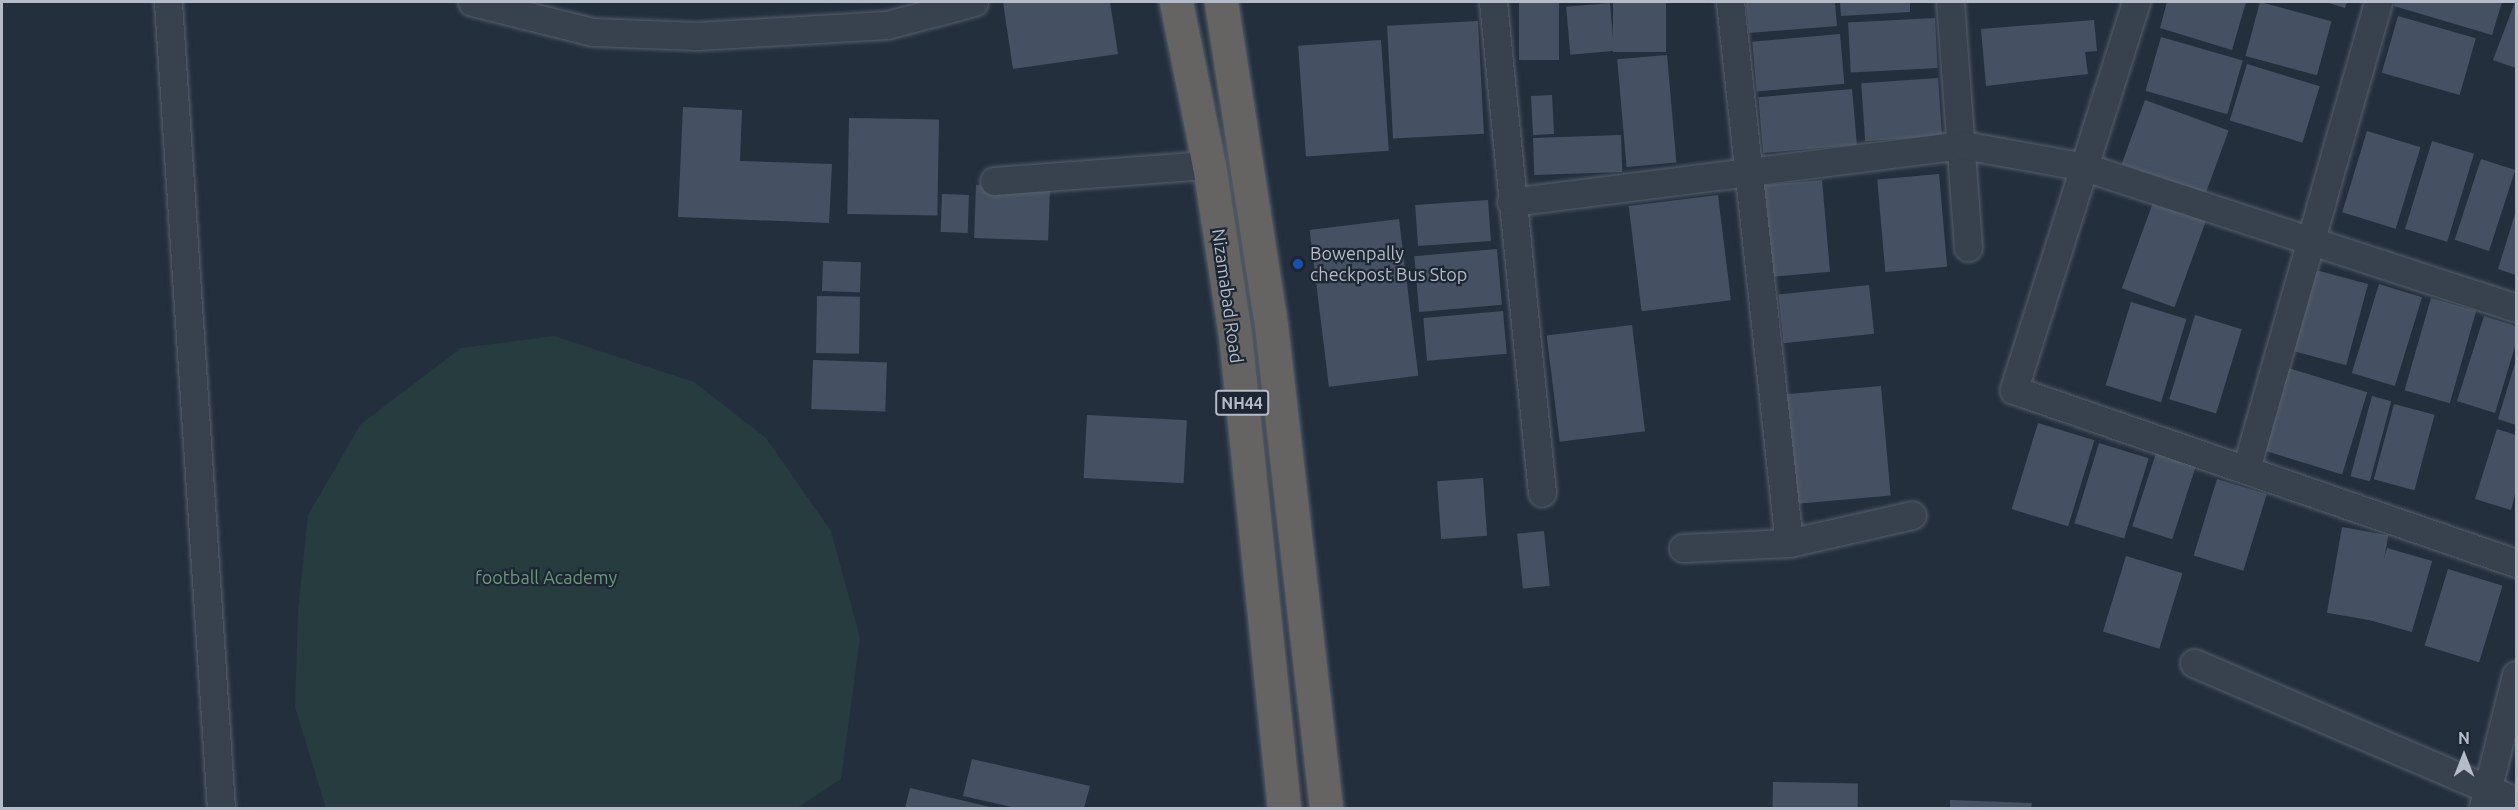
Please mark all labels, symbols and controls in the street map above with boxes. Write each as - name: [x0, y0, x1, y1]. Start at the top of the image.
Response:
- street label: Nizamabad Road: [1208, 227, 1248, 365]
- place label: Bowenpally checkpost Bus Stop: [1310, 243, 1467, 286]
- marker: Bowenpally checkpost Bus Stop: [1291, 257, 1305, 271]
- road number: NH44: [1215, 390, 1269, 416]
- park label: football Academy: [475, 566, 617, 588]
- north arrow: [2434, 726, 2494, 786]
- text: N: [2458, 729, 2470, 747]

